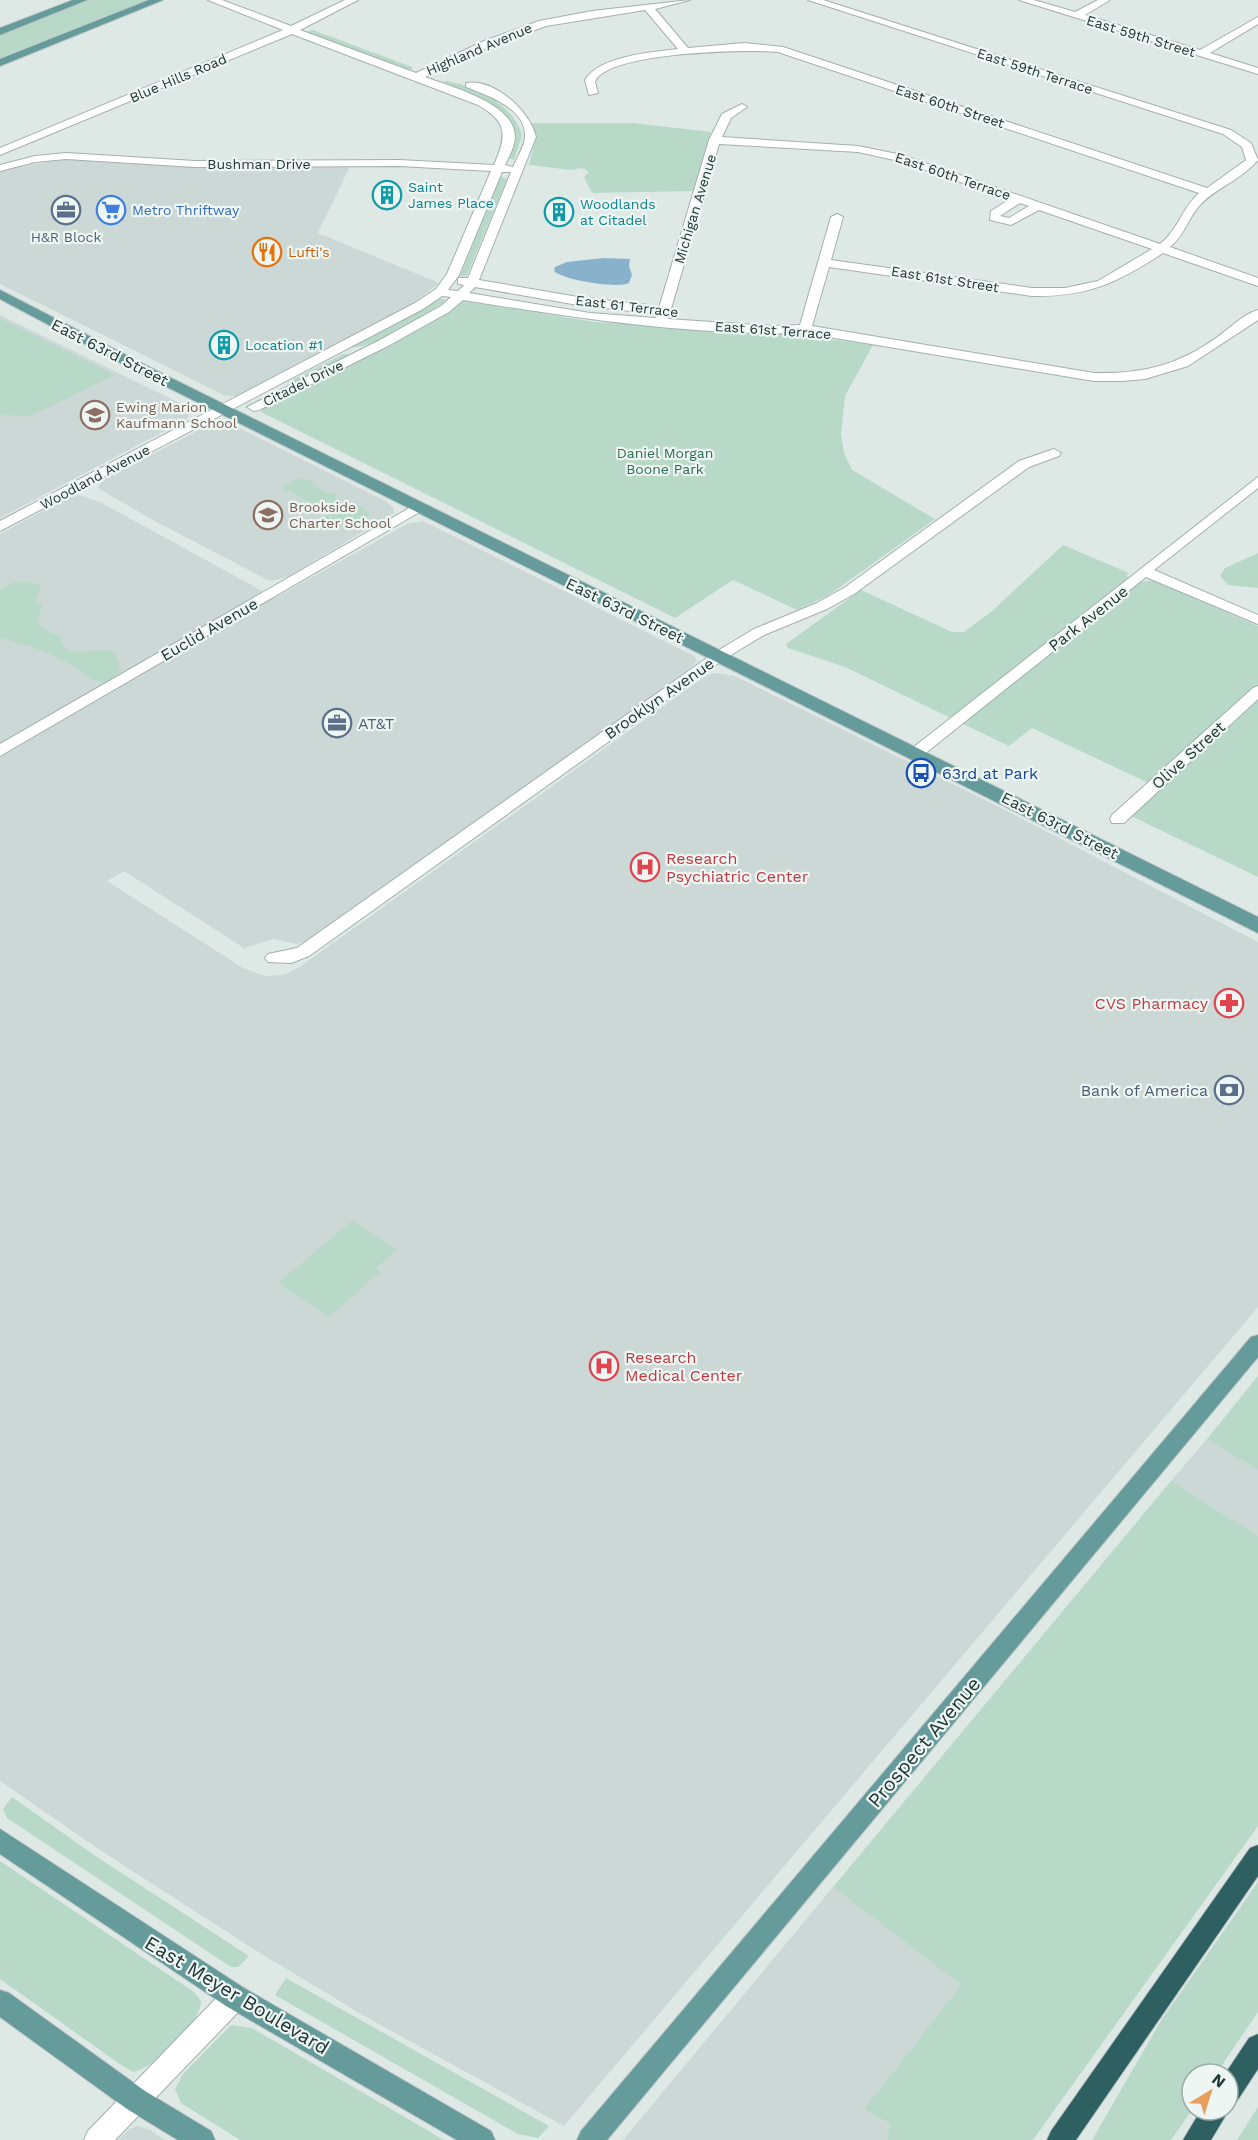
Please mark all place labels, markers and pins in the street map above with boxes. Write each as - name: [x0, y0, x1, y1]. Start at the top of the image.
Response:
- building icon: Saint James Place: [371, 179, 403, 211]
- place label: Saint James Place: [408, 179, 494, 211]
- office icon: H&R Block: [50, 194, 82, 226]
- supermarket icon: Metro Thriftway: [95, 194, 127, 226]
- building icon: Woodlands at Citadel: [543, 196, 575, 228]
- place label: Woodlands at Citadel: [580, 196, 656, 228]
- place label: Metro Thriftway: [132, 202, 240, 218]
- place label: H&R Block: [31, 229, 101, 245]
- restaurant icon: Lufti's: [251, 236, 283, 268]
- place label: Lufti's: [288, 244, 330, 260]
- building icon: Location #1: [208, 329, 240, 361]
- place label: Location #1: [245, 337, 323, 353]
- school or university icon: Ewing Marion Kaufmann School: [79, 399, 111, 431]
- place label: Ewing Marion Kaufmann School: [116, 399, 238, 431]
- school or university icon: Brookside Charter School: [252, 499, 284, 531]
- place label: Brookside Charter School: [289, 499, 392, 531]
- office icon: AT&T: [321, 707, 353, 739]
- place label: AT&T: [358, 714, 395, 733]
- bus stop icon: 63rd at Park: [905, 757, 937, 789]
- place label: 63rd at Park: [942, 764, 1038, 783]
- place label: Research Psychiatric Center: [666, 849, 809, 886]
- hospital icon: Research Psychiatric Center: [629, 851, 661, 883]
- pharmacy icon: CVS Pharmacy: [1213, 987, 1245, 1019]
- place label: CVS Pharmacy: [1095, 994, 1209, 1013]
- bank icon: Bank of America: [1213, 1074, 1245, 1106]
- place label: Bank of America: [1081, 1081, 1208, 1100]
- place label: Research Medical Center: [625, 1348, 743, 1385]
- hospital icon: Research Medical Center: [588, 1350, 620, 1382]

